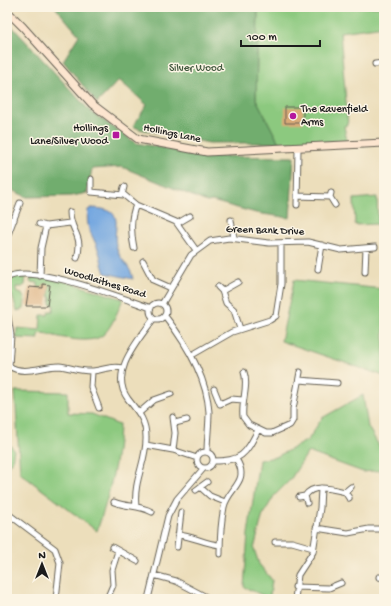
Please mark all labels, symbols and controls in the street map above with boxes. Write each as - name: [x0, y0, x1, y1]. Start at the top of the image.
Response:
- scale bar: [241, 22, 320, 48]
- text: 100 m: [246, 31, 277, 45]
- park label: Silver Wood: [169, 63, 225, 75]
- place label: The Ravenfield Arms: [300, 103, 369, 129]
- marker: The Ravenfield Arms: [288, 111, 298, 121]
- street label: Hollings Lane: [142, 122, 202, 146]
- place label: Hollings Lane/Silver Wood: [30, 123, 110, 148]
- marker: Hollings Lane/Silver Wood: [111, 130, 121, 140]
- street label: Green Bank Drive: [226, 224, 305, 238]
- street label: Woodlaithes Road: [63, 265, 149, 302]
- north arrow: [22, 544, 62, 584]
- text: N: [38, 550, 46, 562]

